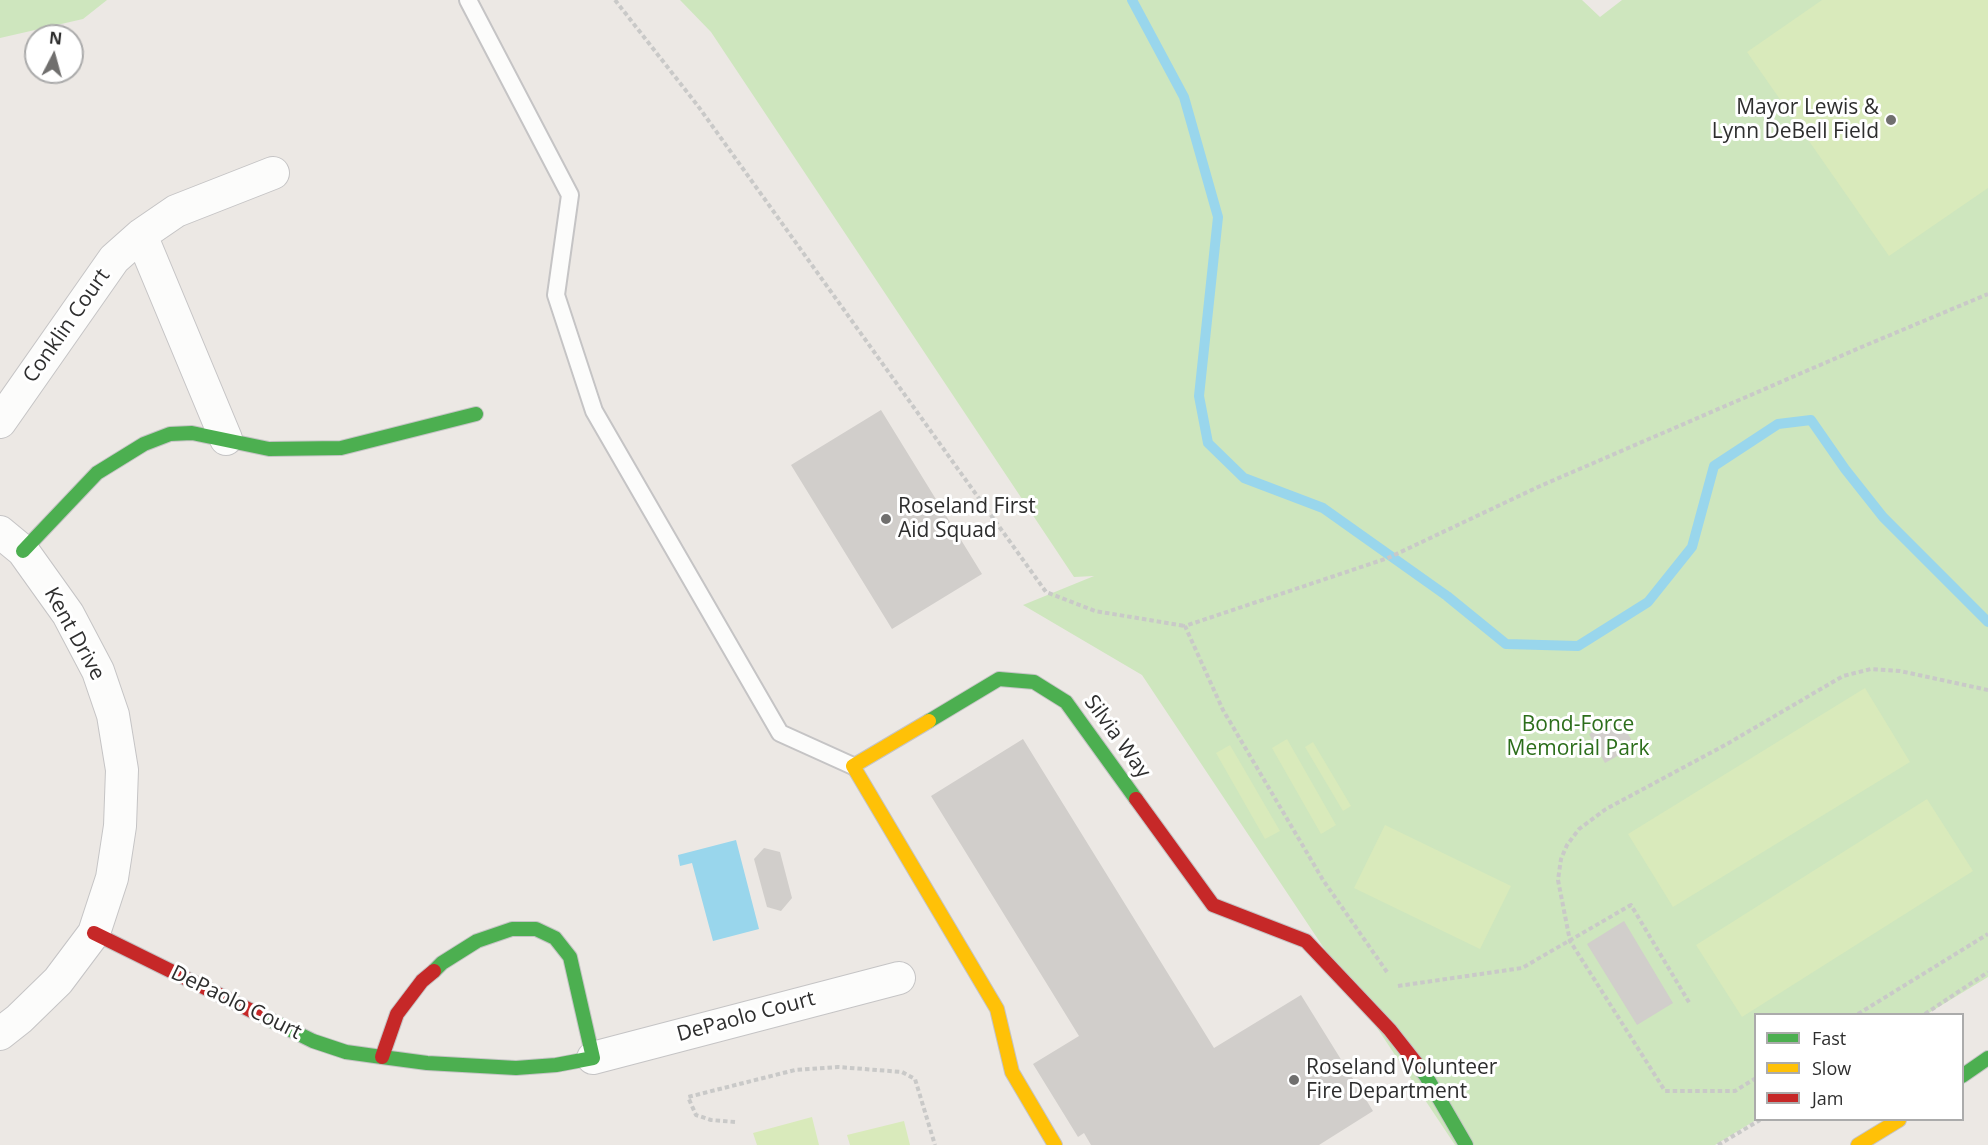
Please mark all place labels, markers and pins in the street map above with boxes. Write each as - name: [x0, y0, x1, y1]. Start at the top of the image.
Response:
- place label: Mayor Lewis & Lynn DeBell Field: [1712, 95, 1879, 145]
- marker: Mayor Lewis & Lynn DeBell Field: [1884, 113, 1898, 127]
- place label: Roseland First Aid Squad: [898, 494, 1036, 544]
- marker: Roseland First Aid Squad: [879, 512, 893, 526]
- place label: Roseland Volunteer Fire Department: [1306, 1055, 1497, 1105]
- marker: Roseland Volunteer Fire Department: [1287, 1073, 1301, 1087]

